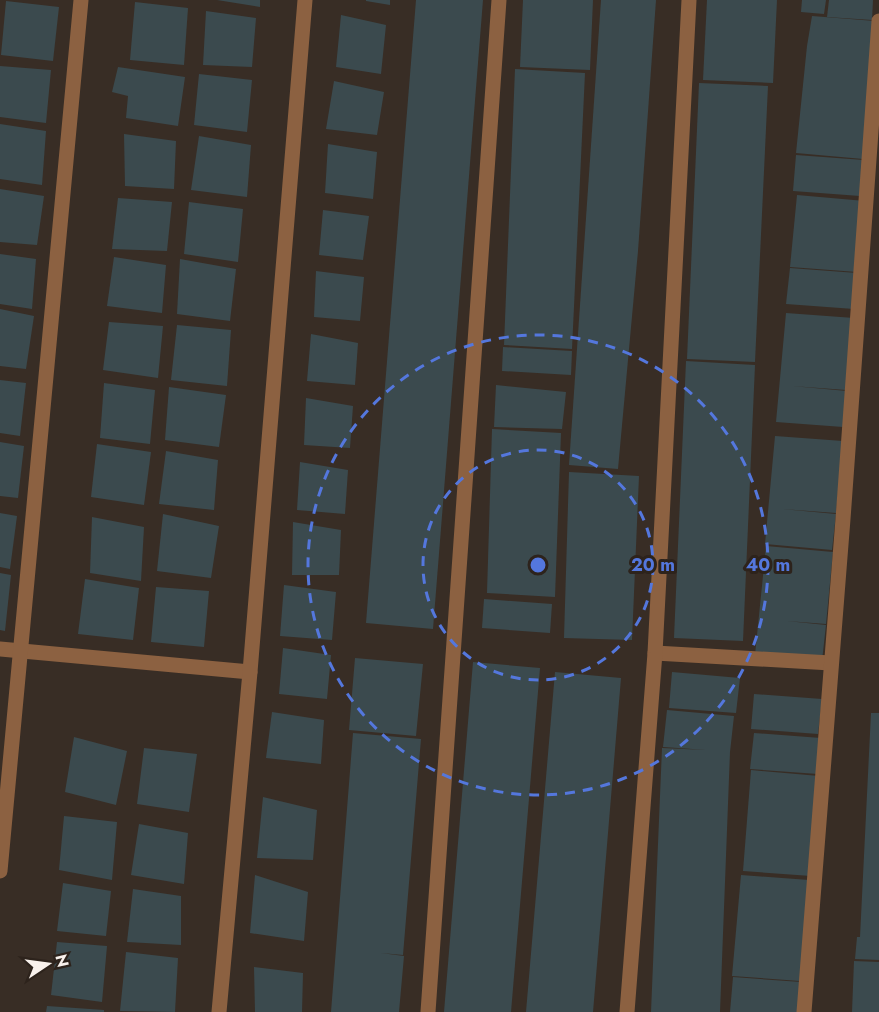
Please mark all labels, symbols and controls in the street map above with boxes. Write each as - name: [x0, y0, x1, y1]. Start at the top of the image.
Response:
- text: 20 m: [631, 552, 675, 578]
- text: 40 m: [746, 552, 790, 578]
- centre of rings: [528, 555, 548, 575]
- north arrow: [18, 934, 78, 994]
- text: N: [49, 952, 75, 970]

